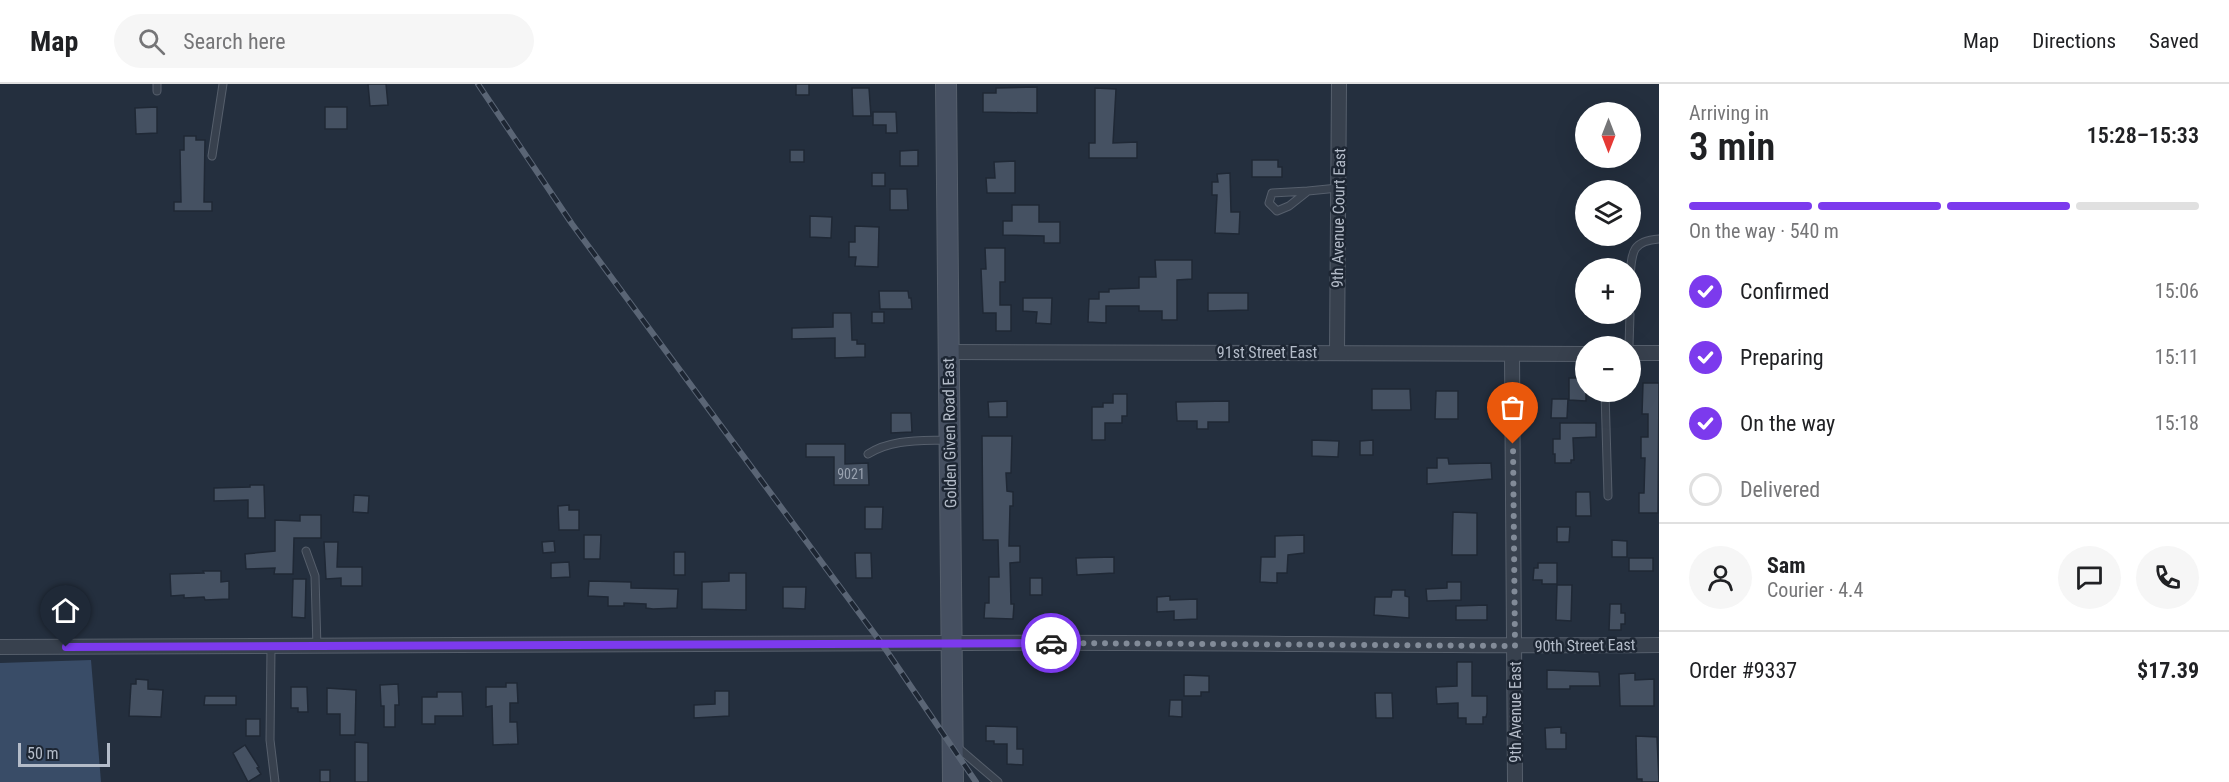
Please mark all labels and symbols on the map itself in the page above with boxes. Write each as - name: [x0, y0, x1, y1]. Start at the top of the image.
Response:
- north arrow: [1575, 102, 1641, 168]
- street label: 9th Avenue Court East: [1328, 148, 1349, 288]
- street label: 91st Street East: [1217, 343, 1317, 362]
- street label: Golden Given Road East: [939, 357, 960, 508]
- pin: [1487, 382, 1538, 444]
- house number: 9021: [837, 466, 865, 482]
- pin: [40, 585, 91, 647]
- courier: [1021, 613, 1081, 673]
- street label: 90th Street East: [1534, 635, 1636, 656]
- street label: 9th Avenue East: [1506, 661, 1525, 763]
- scale bar: [18, 740, 110, 768]

